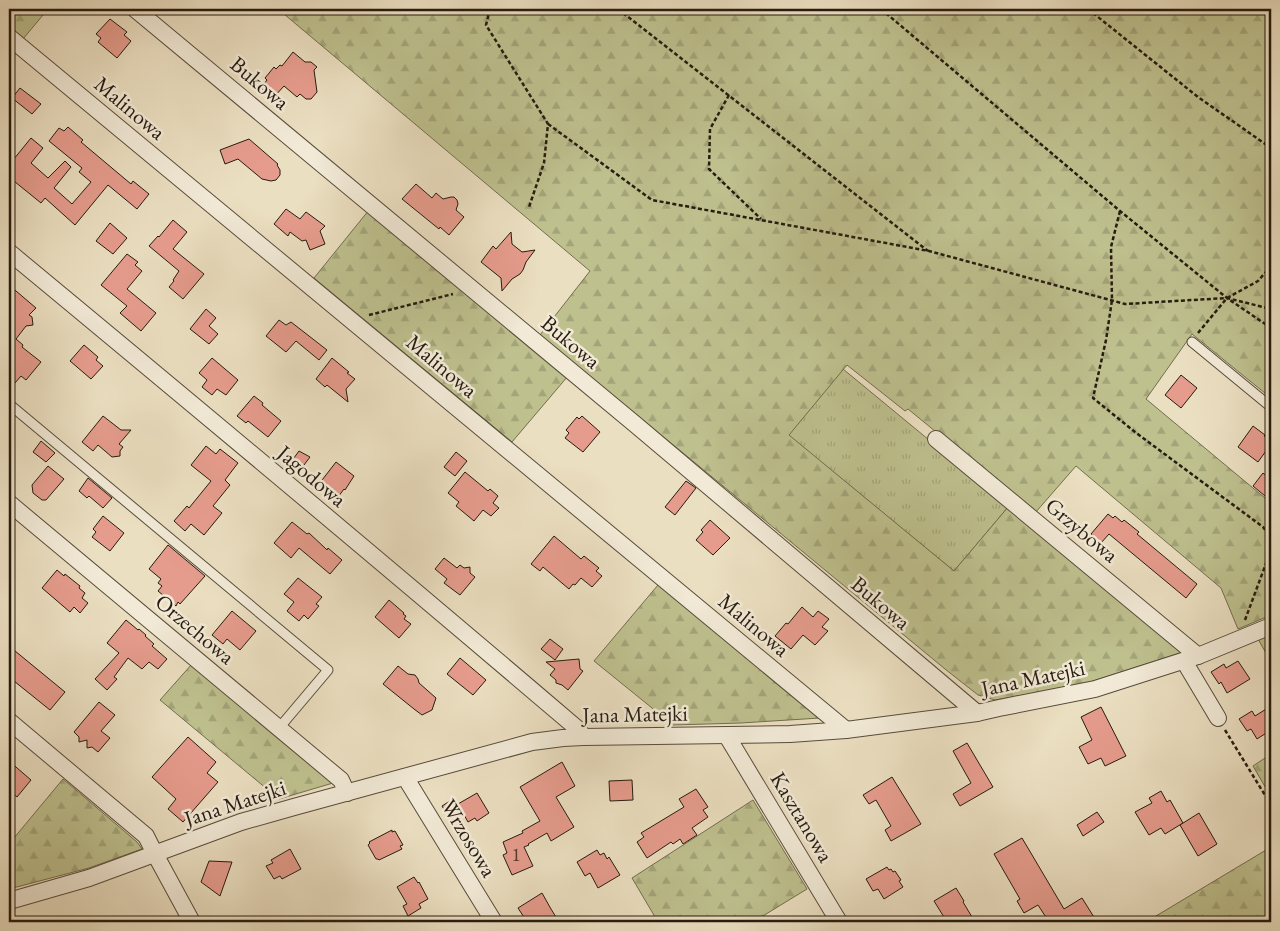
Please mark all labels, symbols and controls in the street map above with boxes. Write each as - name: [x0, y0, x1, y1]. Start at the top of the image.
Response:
- street label: Bukowa: [224, 50, 296, 116]
- street label: Malinowa: [88, 70, 172, 146]
- street label: Bukowa: [535, 309, 607, 375]
- street label: Malinowa: [400, 328, 484, 404]
- street label: Jagodowa: [270, 437, 353, 514]
- street label: Grzybowa: [1039, 491, 1125, 569]
- street label: Bukowa: [845, 570, 917, 636]
- street label: Orzechowa: [149, 587, 241, 671]
- street label: Malinowa: [712, 587, 796, 663]
- street label: Jana Matejki: [976, 653, 1088, 704]
- street label: Jana Matejki: [580, 699, 688, 729]
- street label: Kasztanowa: [764, 766, 840, 868]
- street label: Jana Matejki: [179, 773, 290, 834]
- street label: Wrzosowa: [434, 794, 504, 882]
- house number: 1: [511, 841, 521, 867]

